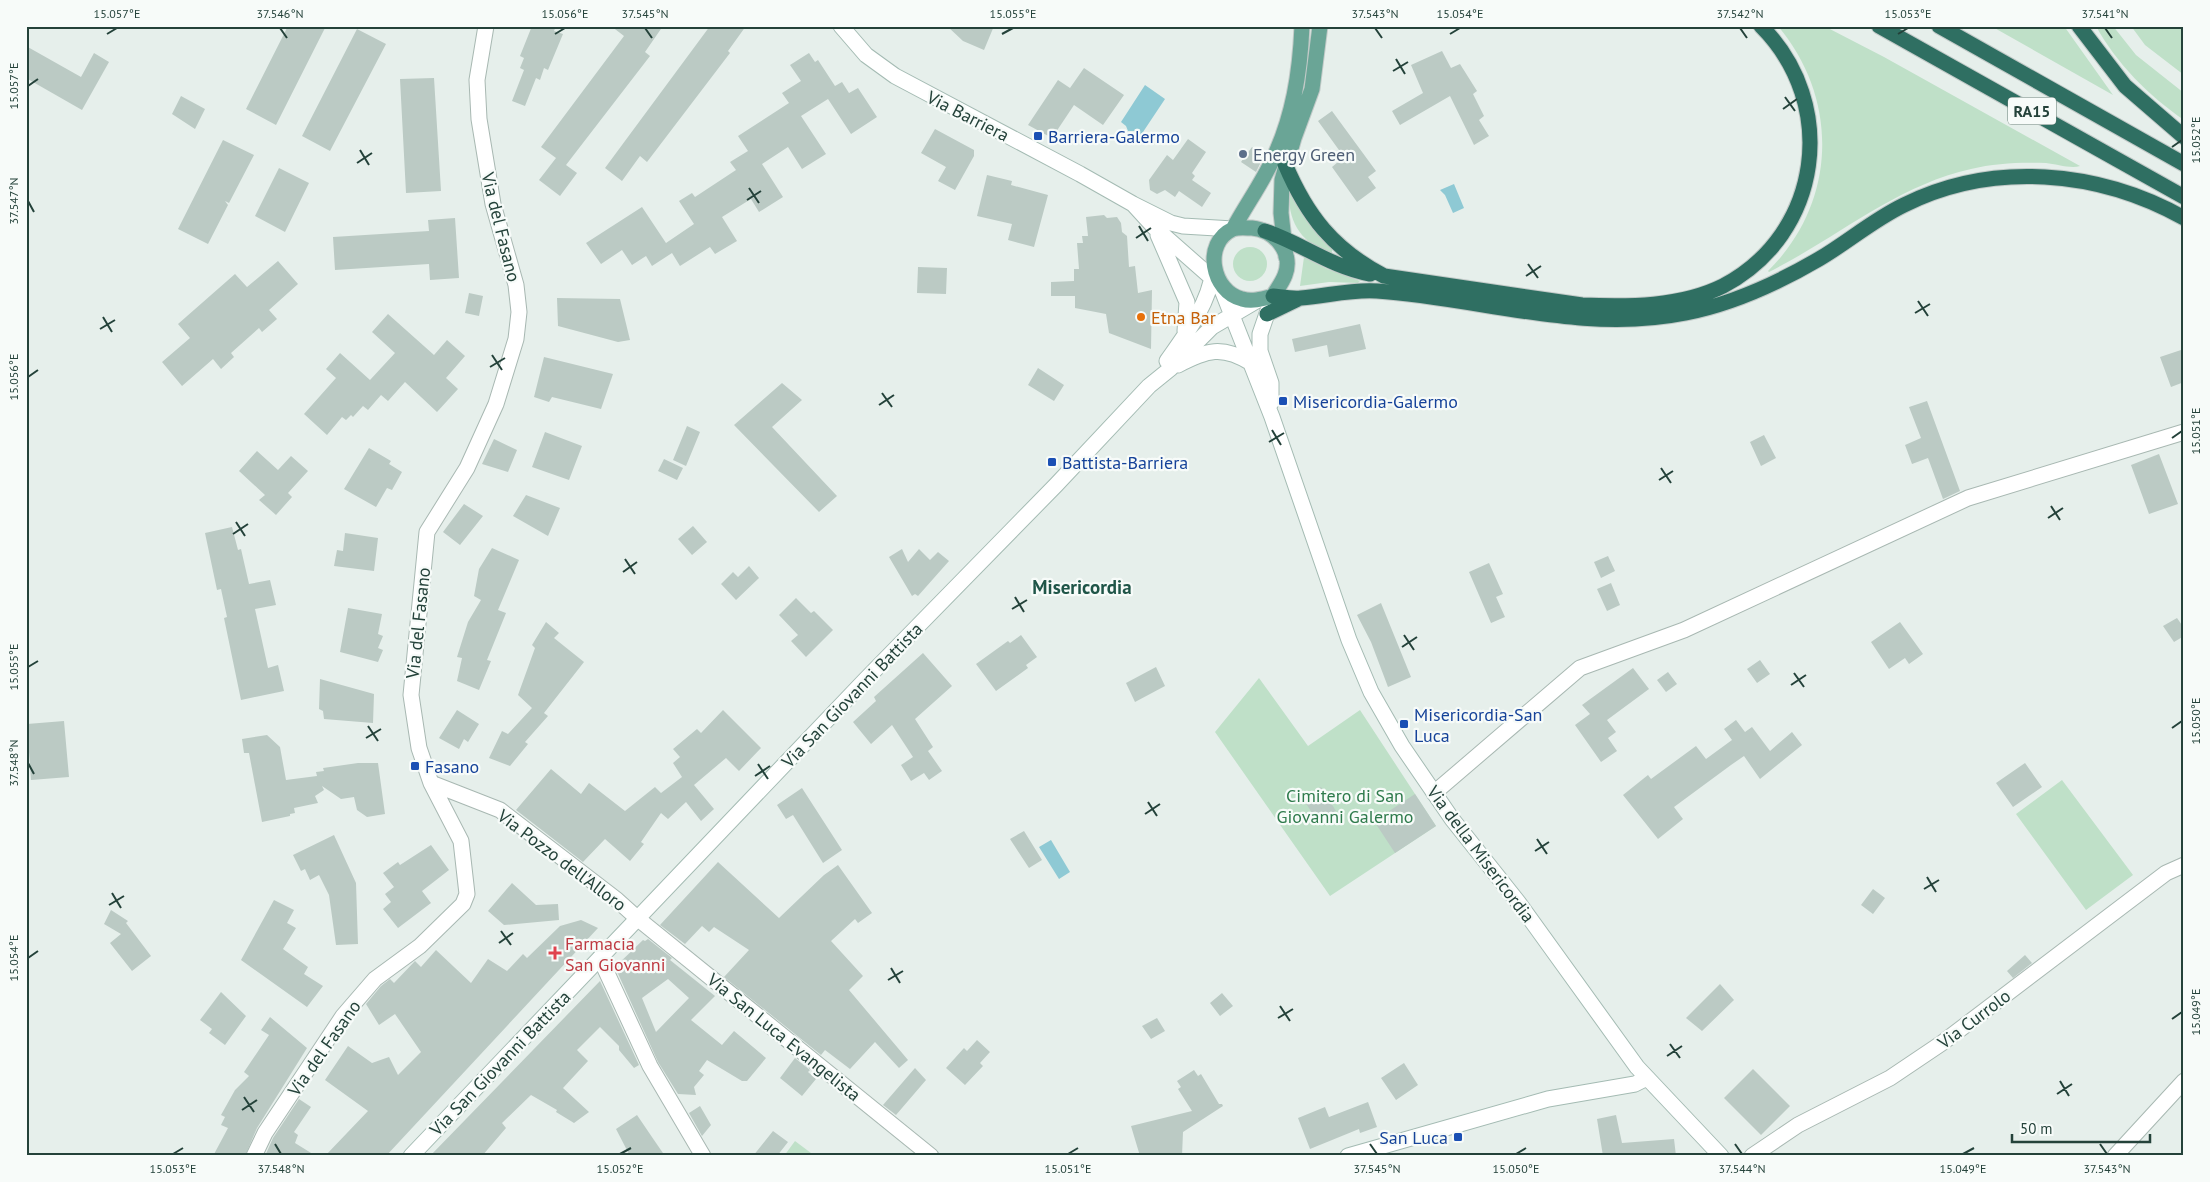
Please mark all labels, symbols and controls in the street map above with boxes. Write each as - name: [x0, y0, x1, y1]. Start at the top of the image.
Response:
- text: 15.057°E: [94, 6, 140, 21]
- text: 37.546°N: [256, 6, 304, 21]
- text: 15.056°E: [542, 6, 588, 21]
- text: 37.545°N: [621, 6, 669, 21]
- text: 15.055°E: [990, 6, 1036, 21]
- text: 37.543°N: [1351, 6, 1399, 21]
- text: 15.054°E: [1437, 6, 1483, 21]
- text: 37.542°N: [1716, 6, 1764, 21]
- text: 15.053°E: [1885, 6, 1931, 21]
- text: 37.541°N: [2081, 6, 2129, 21]
- text: 15.057°E: [6, 63, 21, 109]
- street label: Via Barriera: [922, 85, 1013, 147]
- road number: RA15: [2008, 98, 2056, 124]
- text: 15.052°E: [2188, 117, 2203, 163]
- place label: Barriera-Galermo: [1048, 125, 1180, 148]
- marker: Barriera-Galermo: [1032, 130, 1044, 142]
- place label: Energy Green: [1253, 143, 1355, 166]
- marker: Energy Green: [1237, 148, 1249, 160]
- street label: Via del Fasano: [476, 169, 526, 284]
- text: 37.547°N: [6, 177, 21, 225]
- place label: Etna Bar: [1151, 306, 1216, 329]
- marker: Etna Bar: [1135, 311, 1147, 323]
- text: 15.056°E: [6, 354, 21, 400]
- place label: Misericordia-Galermo: [1293, 390, 1458, 413]
- marker: Misericordia-Galermo: [1277, 395, 1289, 407]
- text: 15.051°E: [2188, 408, 2203, 454]
- place label: Battista-Barriera: [1062, 451, 1188, 474]
- marker: Battista-Barriera: [1046, 456, 1058, 468]
- street label: Via del Fasano: [401, 566, 435, 681]
- district label: Misericordia: [1032, 575, 1132, 599]
- street label: Via San Giovanni Battista: [776, 618, 927, 773]
- text: 15.055°E: [6, 644, 21, 690]
- text: 15.050°E: [2188, 698, 2203, 744]
- place label: Misericordia-San Luca: [1414, 703, 1542, 747]
- marker: Misericordia-San Luca: [1398, 718, 1410, 730]
- text: 37.548°N: [6, 739, 21, 787]
- place label: Fasano: [425, 755, 479, 778]
- marker: Fasano: [409, 760, 421, 772]
- street label: Via della Misericordia: [1421, 780, 1540, 927]
- park label: Cimitero di San Giovanni Galermo: [1277, 784, 1413, 828]
- street label: Via Pozzo dell'Alloro: [492, 803, 631, 916]
- place label: Farmacia San Giovanni: [565, 932, 666, 976]
- text: 15.054°E: [6, 935, 21, 981]
- marker: Farmacia San Giovanni: [549, 947, 561, 959]
- street label: Via San Luca Evangelista: [702, 967, 865, 1106]
- street label: Via Currolo: [1932, 984, 2015, 1054]
- street label: Via San Giovanni Battista: [424, 986, 575, 1141]
- text: 15.049°E: [2188, 989, 2203, 1035]
- street label: Via del Fasano: [282, 996, 366, 1101]
- scale bar: [2012, 1112, 2150, 1144]
- text: 50 m: [2020, 1119, 2053, 1138]
- place label: San Luca: [1379, 1126, 1448, 1149]
- marker: San Luca: [1452, 1131, 1464, 1143]
- text: 15.053°E: [150, 1161, 196, 1176]
- text: 37.548°N: [257, 1161, 305, 1176]
- text: 15.052°E: [597, 1161, 643, 1176]
- text: 15.051°E: [1045, 1161, 1091, 1176]
- text: 37.545°N: [1353, 1161, 1401, 1176]
- text: 15.050°E: [1493, 1161, 1539, 1176]
- text: 37.544°N: [1718, 1161, 1766, 1176]
- text: 15.049°E: [1940, 1161, 1986, 1176]
- text: 37.543°N: [2083, 1161, 2131, 1176]

